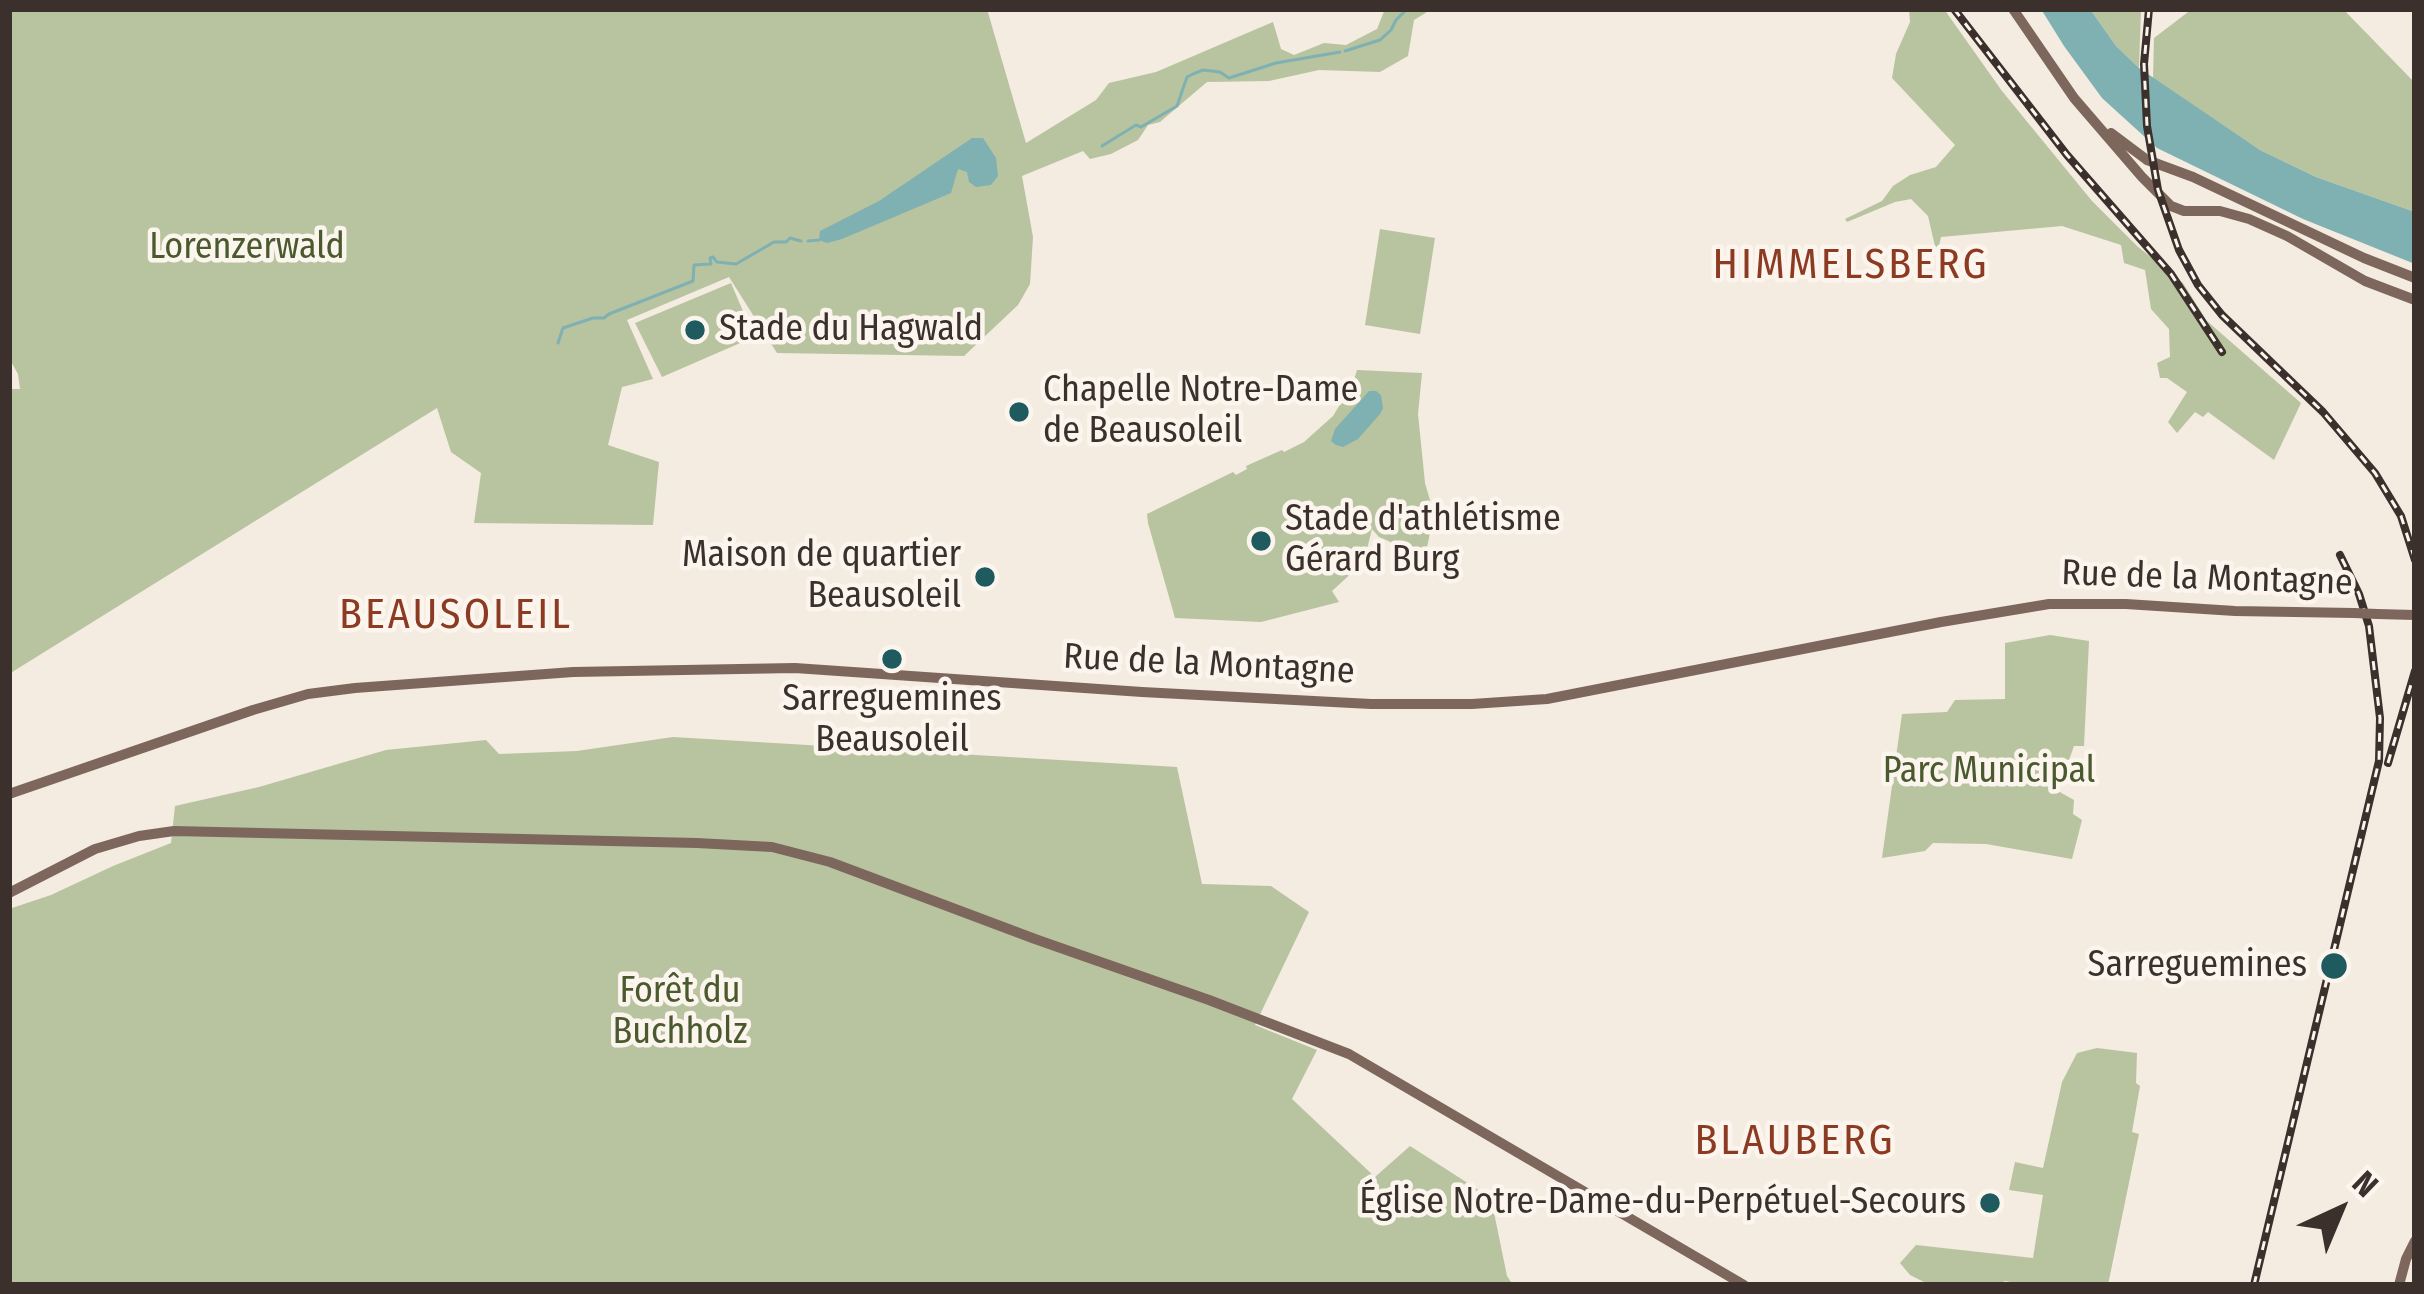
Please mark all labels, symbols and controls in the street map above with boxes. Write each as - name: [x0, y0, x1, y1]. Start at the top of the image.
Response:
- park label: Lorenzerwald: [149, 226, 345, 270]
- district label: HIMMELSBERG: [1713, 241, 1989, 291]
- place label: Stade du Hagwald: [719, 308, 983, 352]
- marker: Stade du Hagwald: [682, 317, 708, 343]
- place label: Chapelle Notre-Dame de Beausoleil: [1043, 369, 1358, 454]
- marker: Chapelle Notre-Dame de Beausoleil: [1006, 399, 1032, 425]
- place label: Stade d'athlétisme Gérard Burg: [1285, 498, 1561, 583]
- marker: Stade d'athlétisme Gérard Burg: [1248, 528, 1274, 554]
- place label: Maison de quartier Beausoleil: [682, 534, 961, 619]
- street label: Rue de la Montagne: [2061, 552, 2353, 606]
- marker: Maison de quartier Beausoleil: [972, 564, 998, 590]
- district label: BEAUSOLEIL: [339, 591, 573, 641]
- street label: Rue de la Montagne: [1062, 636, 1356, 694]
- marker: Sarreguemines Beausoleil: [879, 646, 905, 672]
- place label: Sarreguemines Beausoleil: [782, 678, 1002, 763]
- park label: Parc Municipal: [1883, 750, 2095, 794]
- place label: Sarreguemines: [2088, 944, 2307, 988]
- marker: Sarreguemines: [2318, 950, 2350, 982]
- park label: Forêt du Buchholz: [613, 970, 747, 1055]
- district label: BLAUBERG: [1694, 1117, 1896, 1167]
- north arrow: [2280, 1150, 2400, 1270]
- text: N: [2344, 1163, 2386, 1205]
- place label: Église Notre-Dame-du-Perpétuel-Secours: [1359, 1181, 1966, 1225]
- marker: Église Notre-Dame-du-Perpétuel-Secours: [1977, 1190, 2003, 1216]

